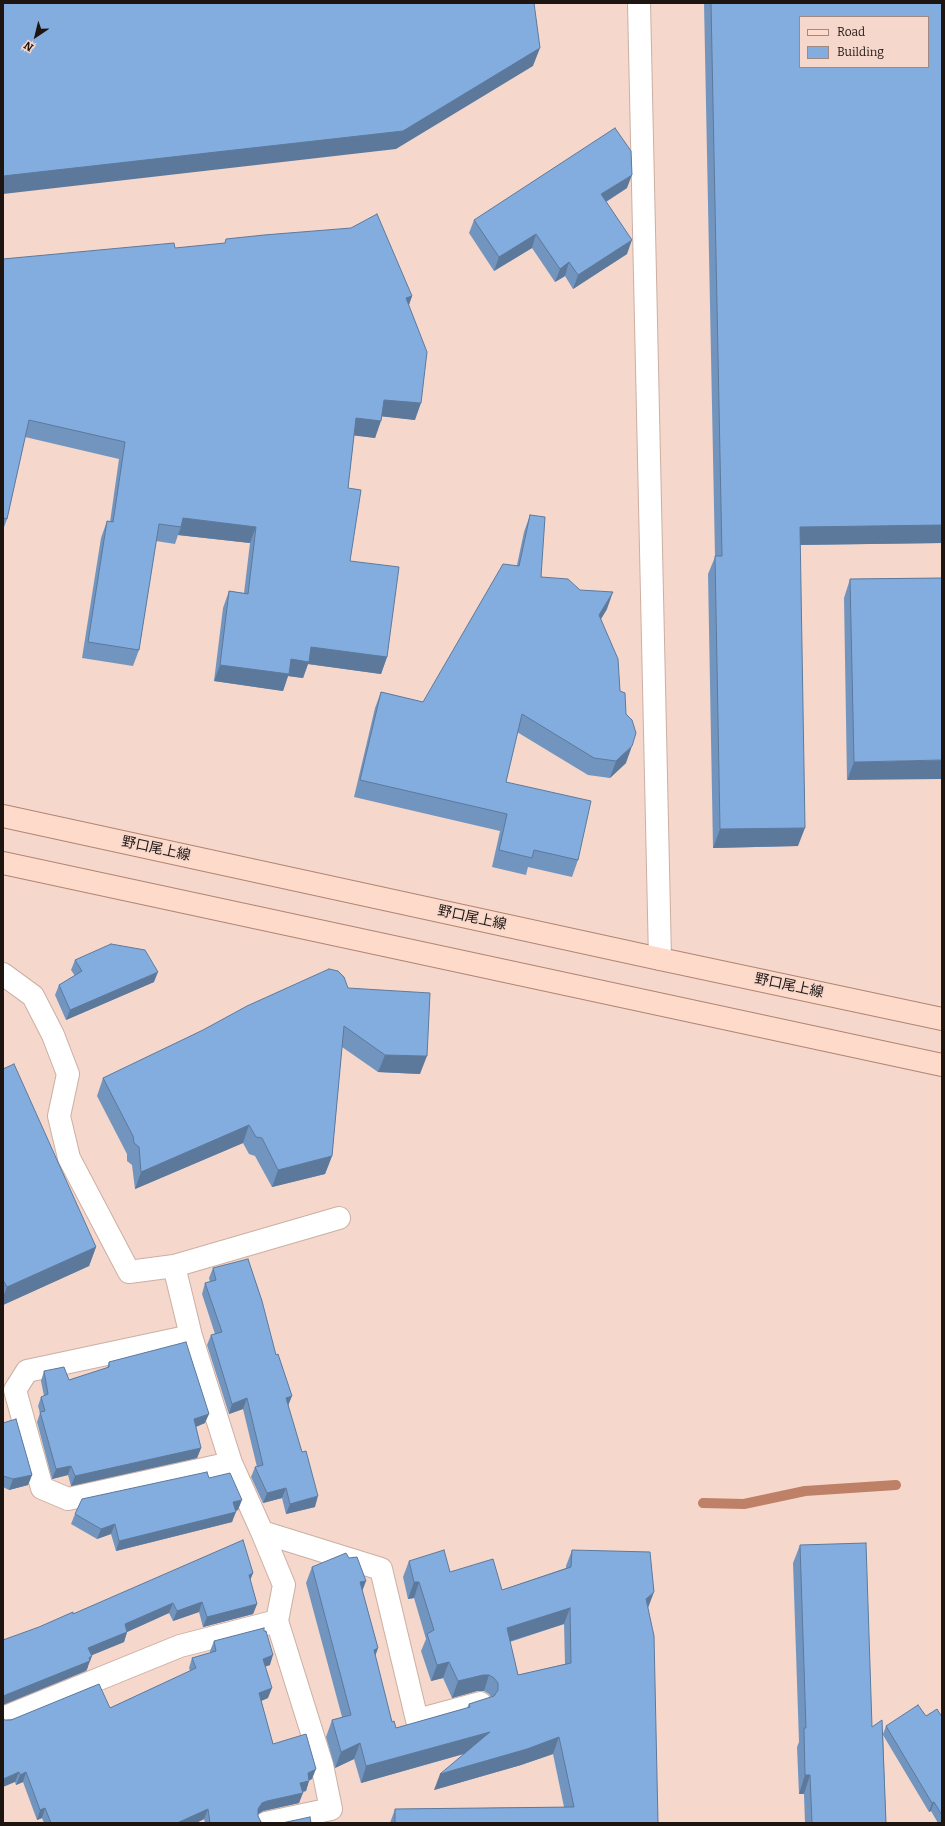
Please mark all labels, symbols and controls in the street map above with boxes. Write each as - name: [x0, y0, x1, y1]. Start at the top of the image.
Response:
- north arrow: [16, 16, 56, 56]
- legend: [799, 16, 929, 68]
- text: Road: [837, 25, 865, 39]
- text: N: [22, 38, 36, 54]
- text: Building: [837, 45, 884, 59]
- street label: 野口尾上線: [120, 834, 192, 864]
- street label: 野口尾上線: [436, 903, 508, 933]
- street label: 野口尾上線: [753, 971, 825, 1001]

